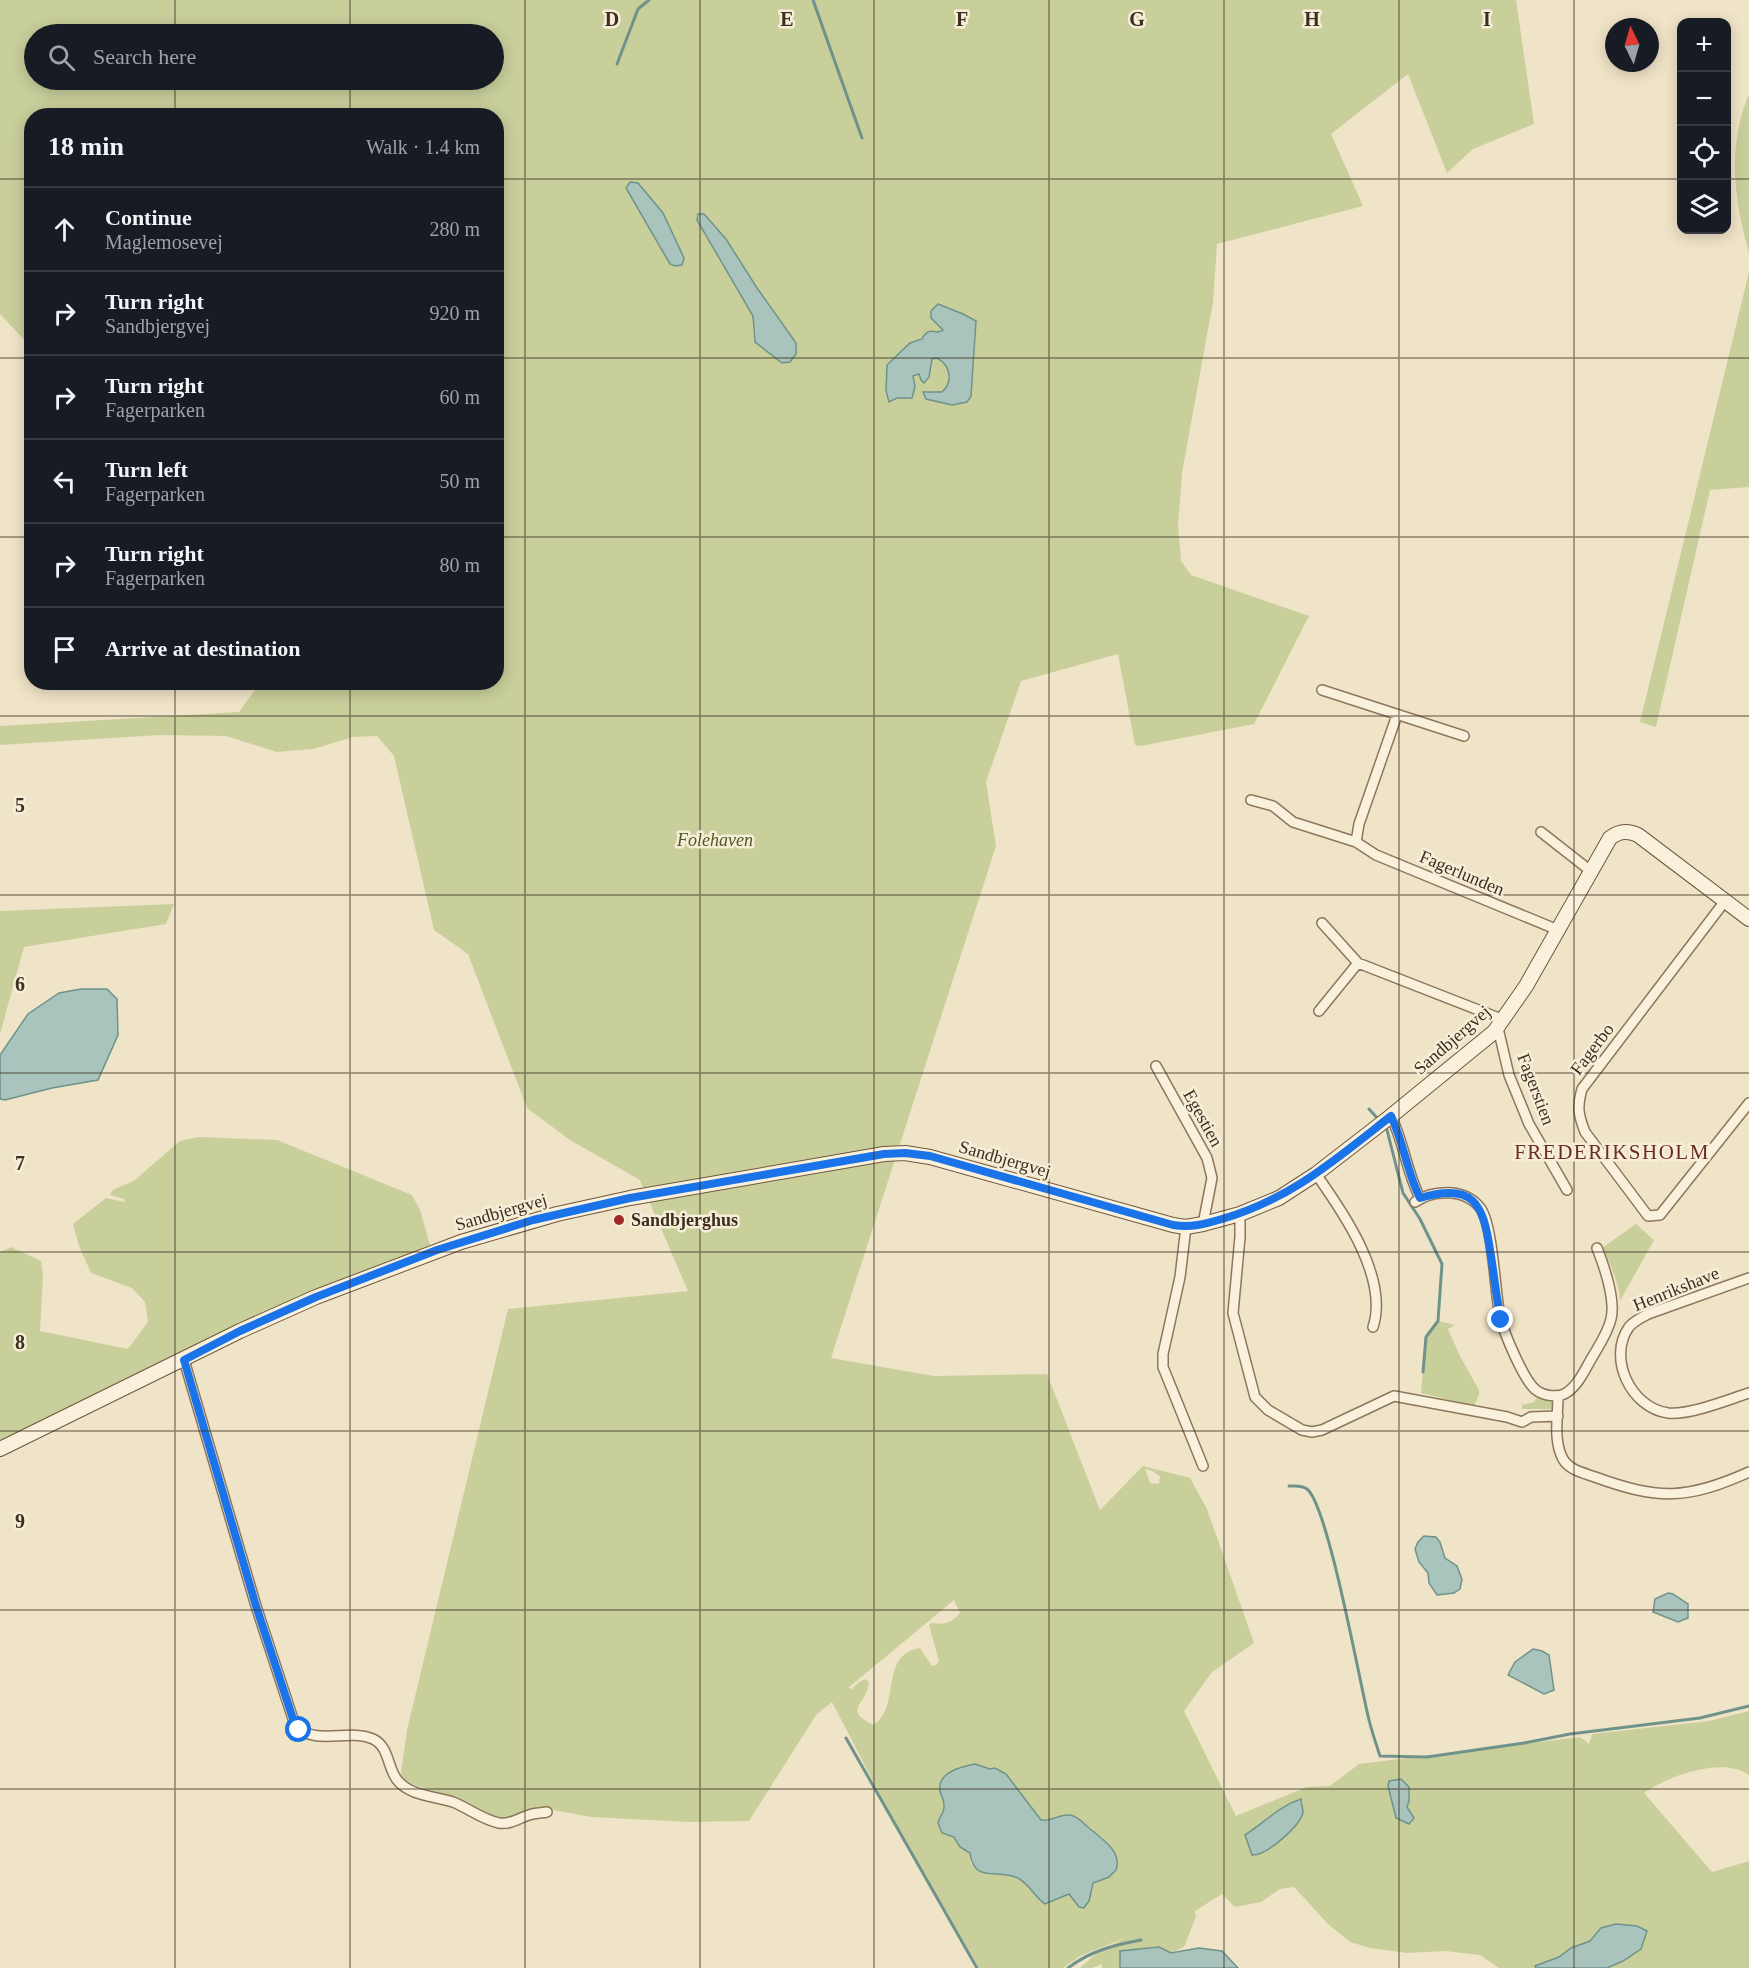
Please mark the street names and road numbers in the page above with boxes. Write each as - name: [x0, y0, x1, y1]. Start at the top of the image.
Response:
- street label: Fagerlunden: [1417, 846, 1507, 900]
- street label: Sandbjergvej: [1410, 1001, 1494, 1079]
- street label: Fagerbo: [1566, 1019, 1618, 1079]
- street label: Fagerstien: [1513, 1050, 1559, 1128]
- street label: Egestien: [1179, 1086, 1227, 1150]
- street label: Sandbjergvej: [957, 1136, 1053, 1182]
- street label: Sandbjergvej: [453, 1189, 549, 1235]
- street label: Henrikshave: [1630, 1263, 1722, 1315]

